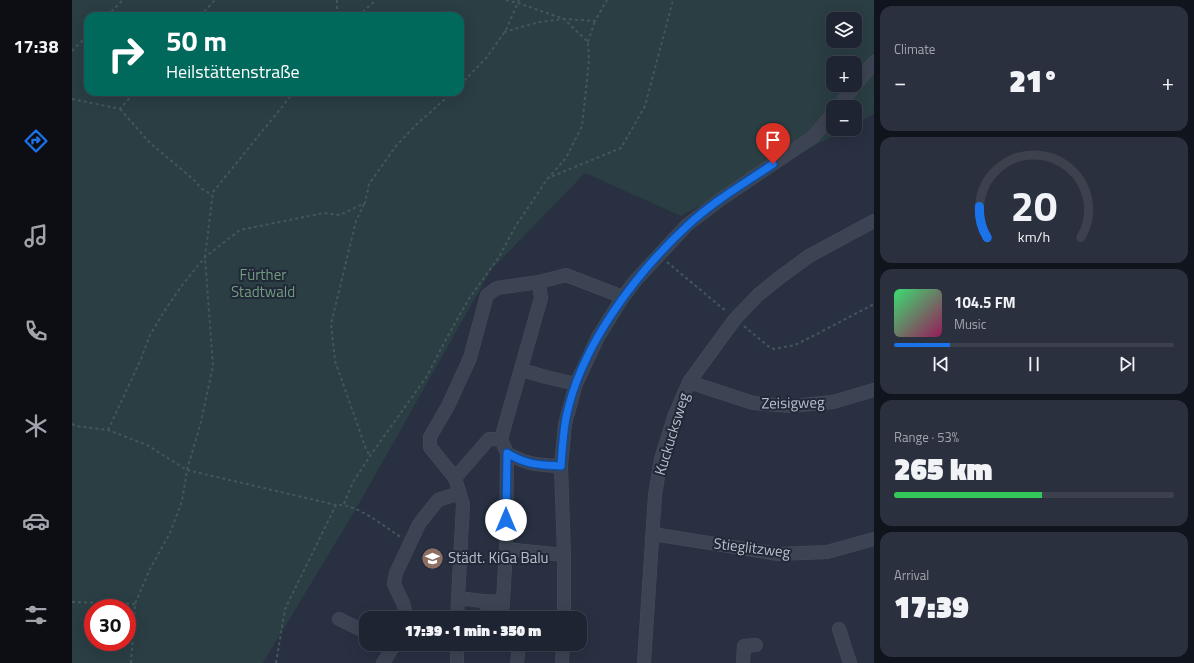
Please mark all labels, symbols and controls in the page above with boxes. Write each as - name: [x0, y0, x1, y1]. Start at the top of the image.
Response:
- map controls: [826, 12, 862, 136]
- button: layers: [826, 12, 862, 48]
- text: 50 m: [166, 19, 227, 62]
- icon: right: [100, 28, 152, 80]
- text: 17:38: [14, 33, 58, 60]
- text: Climate: [894, 39, 935, 59]
- button: +: [826, 56, 862, 92]
- text: Heilstättenstraße: [166, 58, 300, 85]
- text: 21°: [1009, 58, 1059, 104]
- text: −: [894, 65, 906, 99]
- text: +: [1162, 65, 1174, 99]
- button: −: [826, 100, 862, 136]
- pin: [756, 123, 790, 164]
- icon: directions: [22, 127, 50, 155]
- icon: arrive: [762, 129, 784, 151]
- text: 20: [1011, 174, 1057, 237]
- icon: music: [22, 222, 50, 250]
- text: km/h: [1018, 226, 1050, 248]
- park label: Fürther Stadtwald: [231, 263, 295, 303]
- text: 104.5 FM: [954, 291, 1016, 314]
- text: Music: [954, 314, 986, 334]
- icon: phone: [22, 317, 50, 345]
- icon: previous: [930, 353, 952, 375]
- icon: pause: [1023, 353, 1045, 375]
- icon: next: [1116, 353, 1138, 375]
- street label: Kuckucksweg: [648, 389, 695, 478]
- street label: Zeisigweg: [761, 390, 825, 415]
- icon: climate: [22, 412, 50, 440]
- text: Range · 53%: [894, 427, 959, 447]
- text: 265 km: [894, 446, 992, 492]
- position arrow: [485, 499, 527, 541]
- icon: car: [22, 507, 50, 535]
- street label: Stieglitzweg: [712, 531, 792, 564]
- school or university icon: Städt. KiGa Balu: [419, 545, 445, 571]
- place label: Städt. KiGa Balu: [448, 546, 549, 569]
- text: Arrival: [894, 565, 929, 585]
- text: 17:39: [894, 584, 969, 630]
- speed limit sign: 30: [84, 599, 136, 651]
- icon: filters: [22, 601, 50, 629]
- text: 17:39 · 1 min · 350 m: [405, 619, 541, 642]

